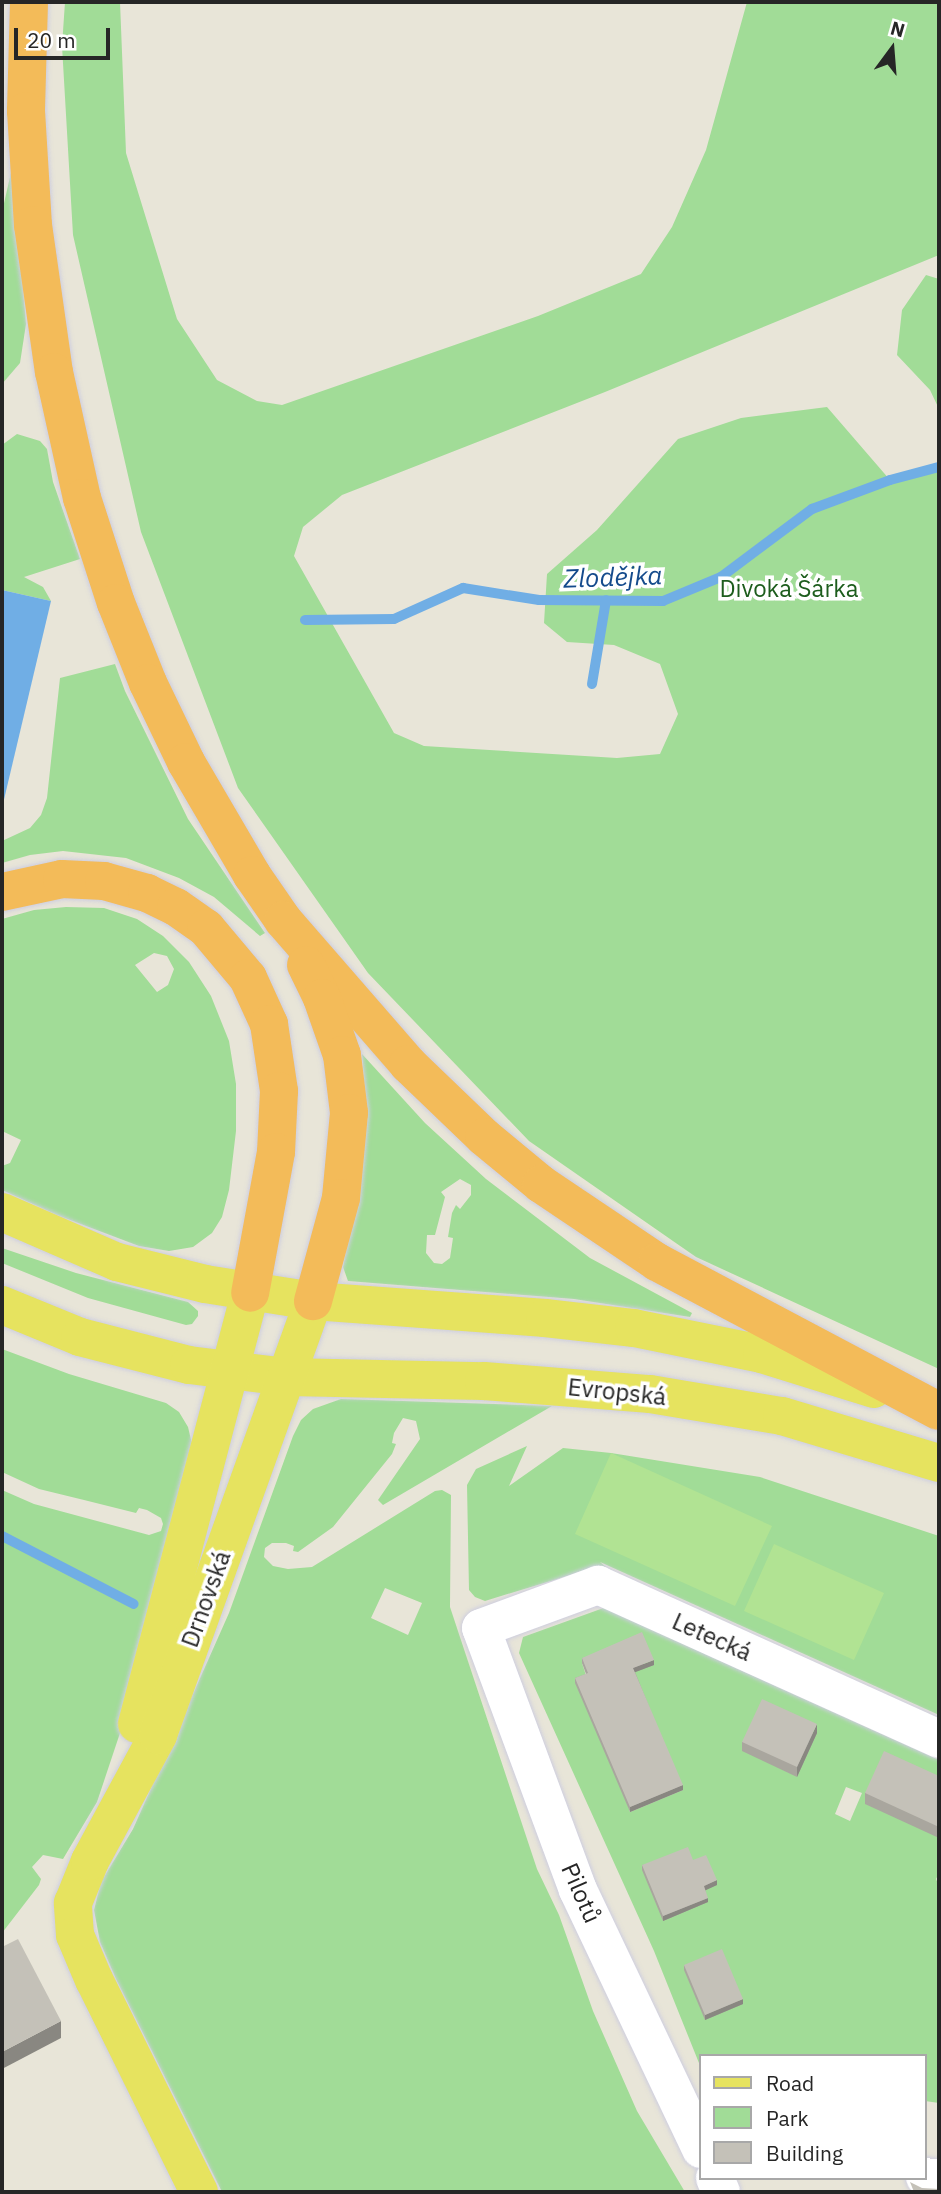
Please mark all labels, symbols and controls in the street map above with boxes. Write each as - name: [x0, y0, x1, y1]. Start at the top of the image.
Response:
- scale bar: [18, 14, 114, 58]
- north arrow: [857, 14, 927, 84]
- text: N: [888, 15, 908, 42]
- text: 20 m: [27, 26, 76, 54]
- water label: Zlodějka: [563, 560, 663, 594]
- park label: Divoká Šárka: [719, 575, 859, 603]
- street label: Evropská: [566, 1373, 668, 1411]
- street label: Drnovská: [175, 1547, 237, 1651]
- street label: Letecká: [668, 1607, 756, 1667]
- street label: Pilotů: [555, 1859, 607, 1927]
- legend: [699, 2054, 927, 2180]
- text: Road: [766, 2069, 814, 2097]
- text: Park: [766, 2104, 809, 2132]
- text: Building: [766, 2139, 843, 2167]

